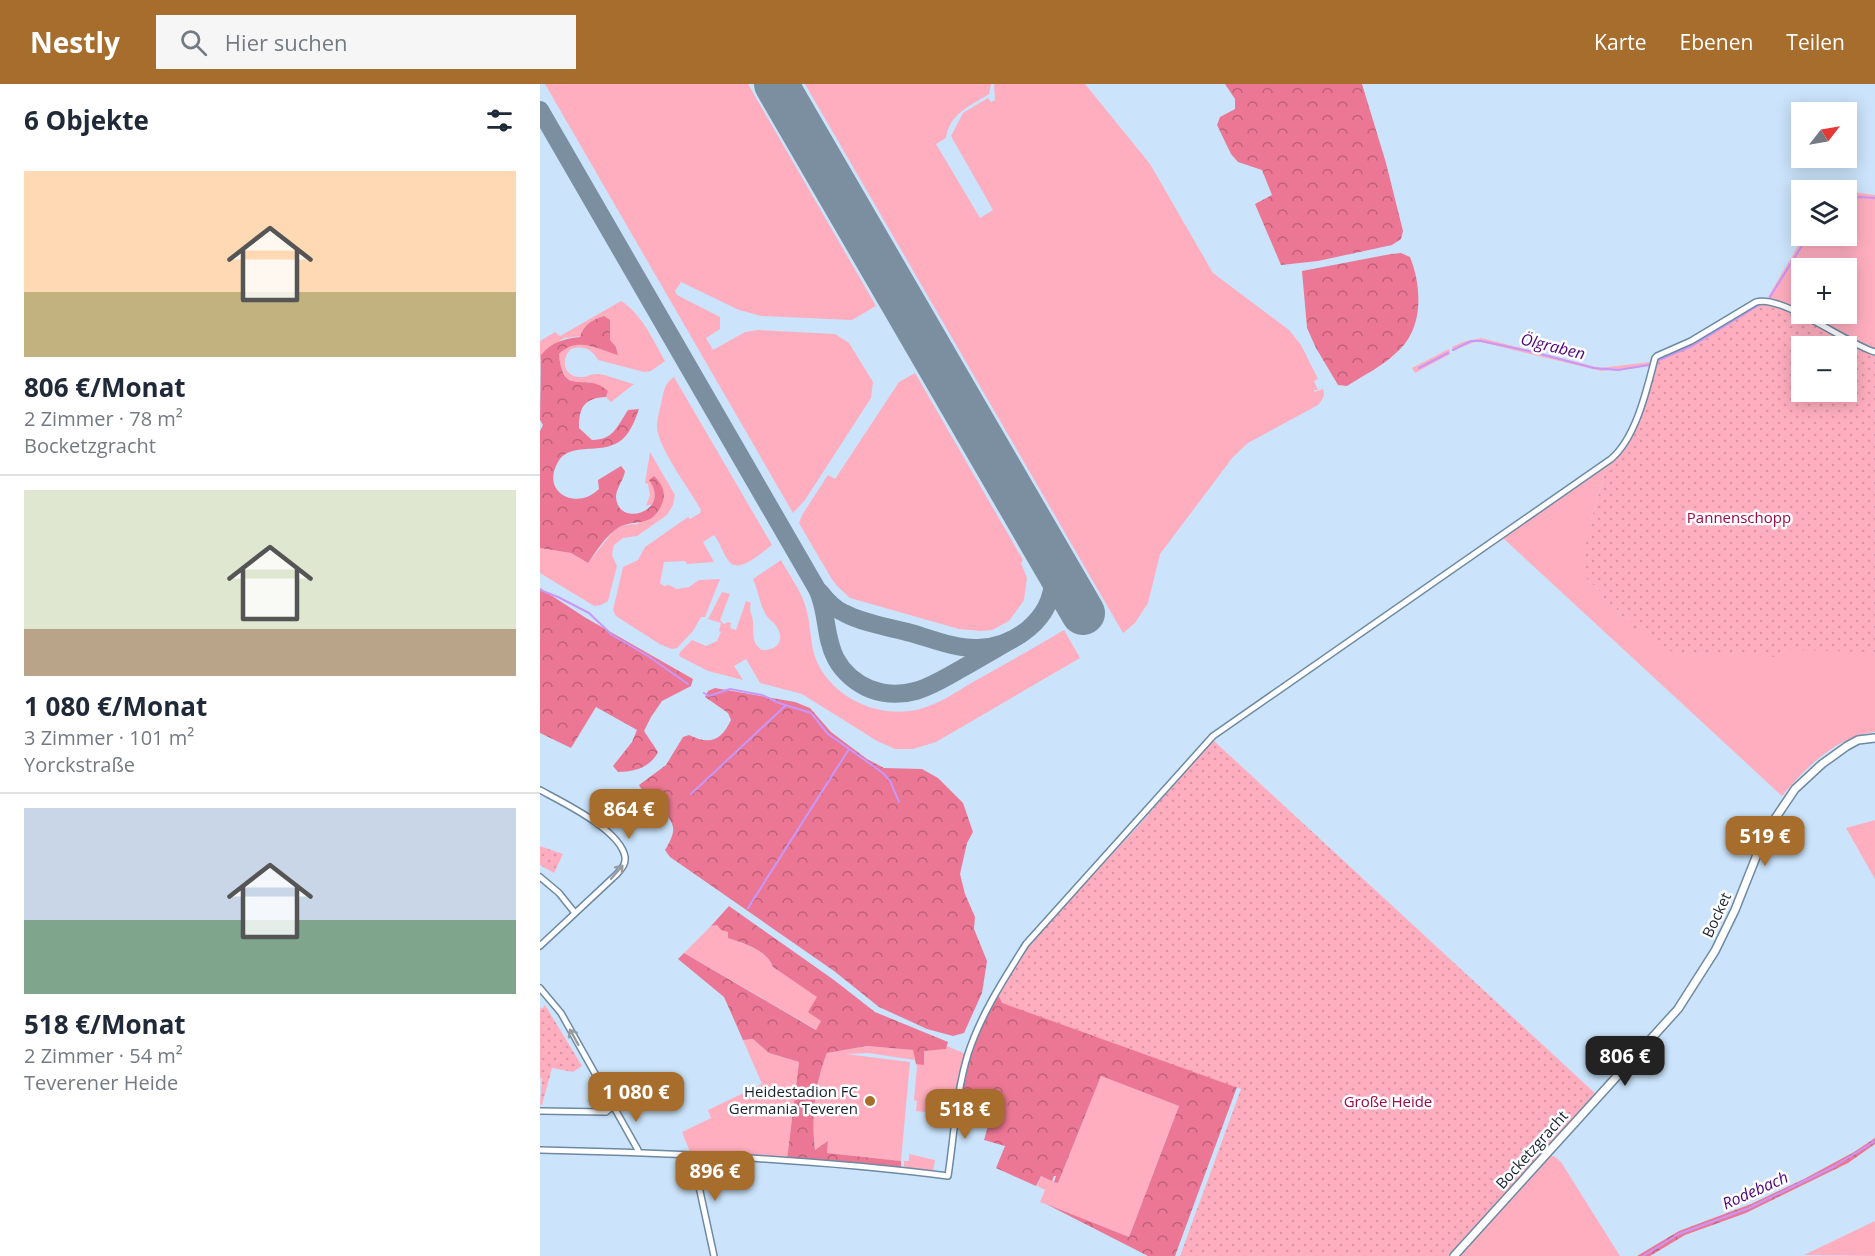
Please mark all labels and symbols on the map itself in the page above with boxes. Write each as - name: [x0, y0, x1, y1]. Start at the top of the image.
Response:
- north arrow: [1791, 102, 1857, 168]
- water label: Ölgraben: [1518, 327, 1588, 365]
- park label: Pannenschopp: [1687, 507, 1791, 527]
- pin: 864 €: [587, 789, 671, 840]
- pin: 519 €: [1723, 816, 1807, 867]
- one-way arrow: [610, 865, 624, 880]
- street label: Bocket: [1697, 889, 1735, 940]
- one-way arrow: [568, 1029, 580, 1046]
- pin: 806 €: [1583, 1036, 1667, 1087]
- pin: 1 080 €: [581, 1072, 691, 1123]
- place label: Heidestadion FC Germania Teveren: [729, 1081, 858, 1118]
- pin: 518 €: [923, 1089, 1007, 1140]
- park label: Große Heide: [1344, 1091, 1432, 1111]
- marker: Heidestadion FC Germania Teveren: [863, 1094, 877, 1108]
- street label: Bocketzgracht: [1491, 1106, 1572, 1193]
- pin: 896 €: [673, 1151, 757, 1202]
- water label: Rodebach: [1718, 1166, 1792, 1214]

